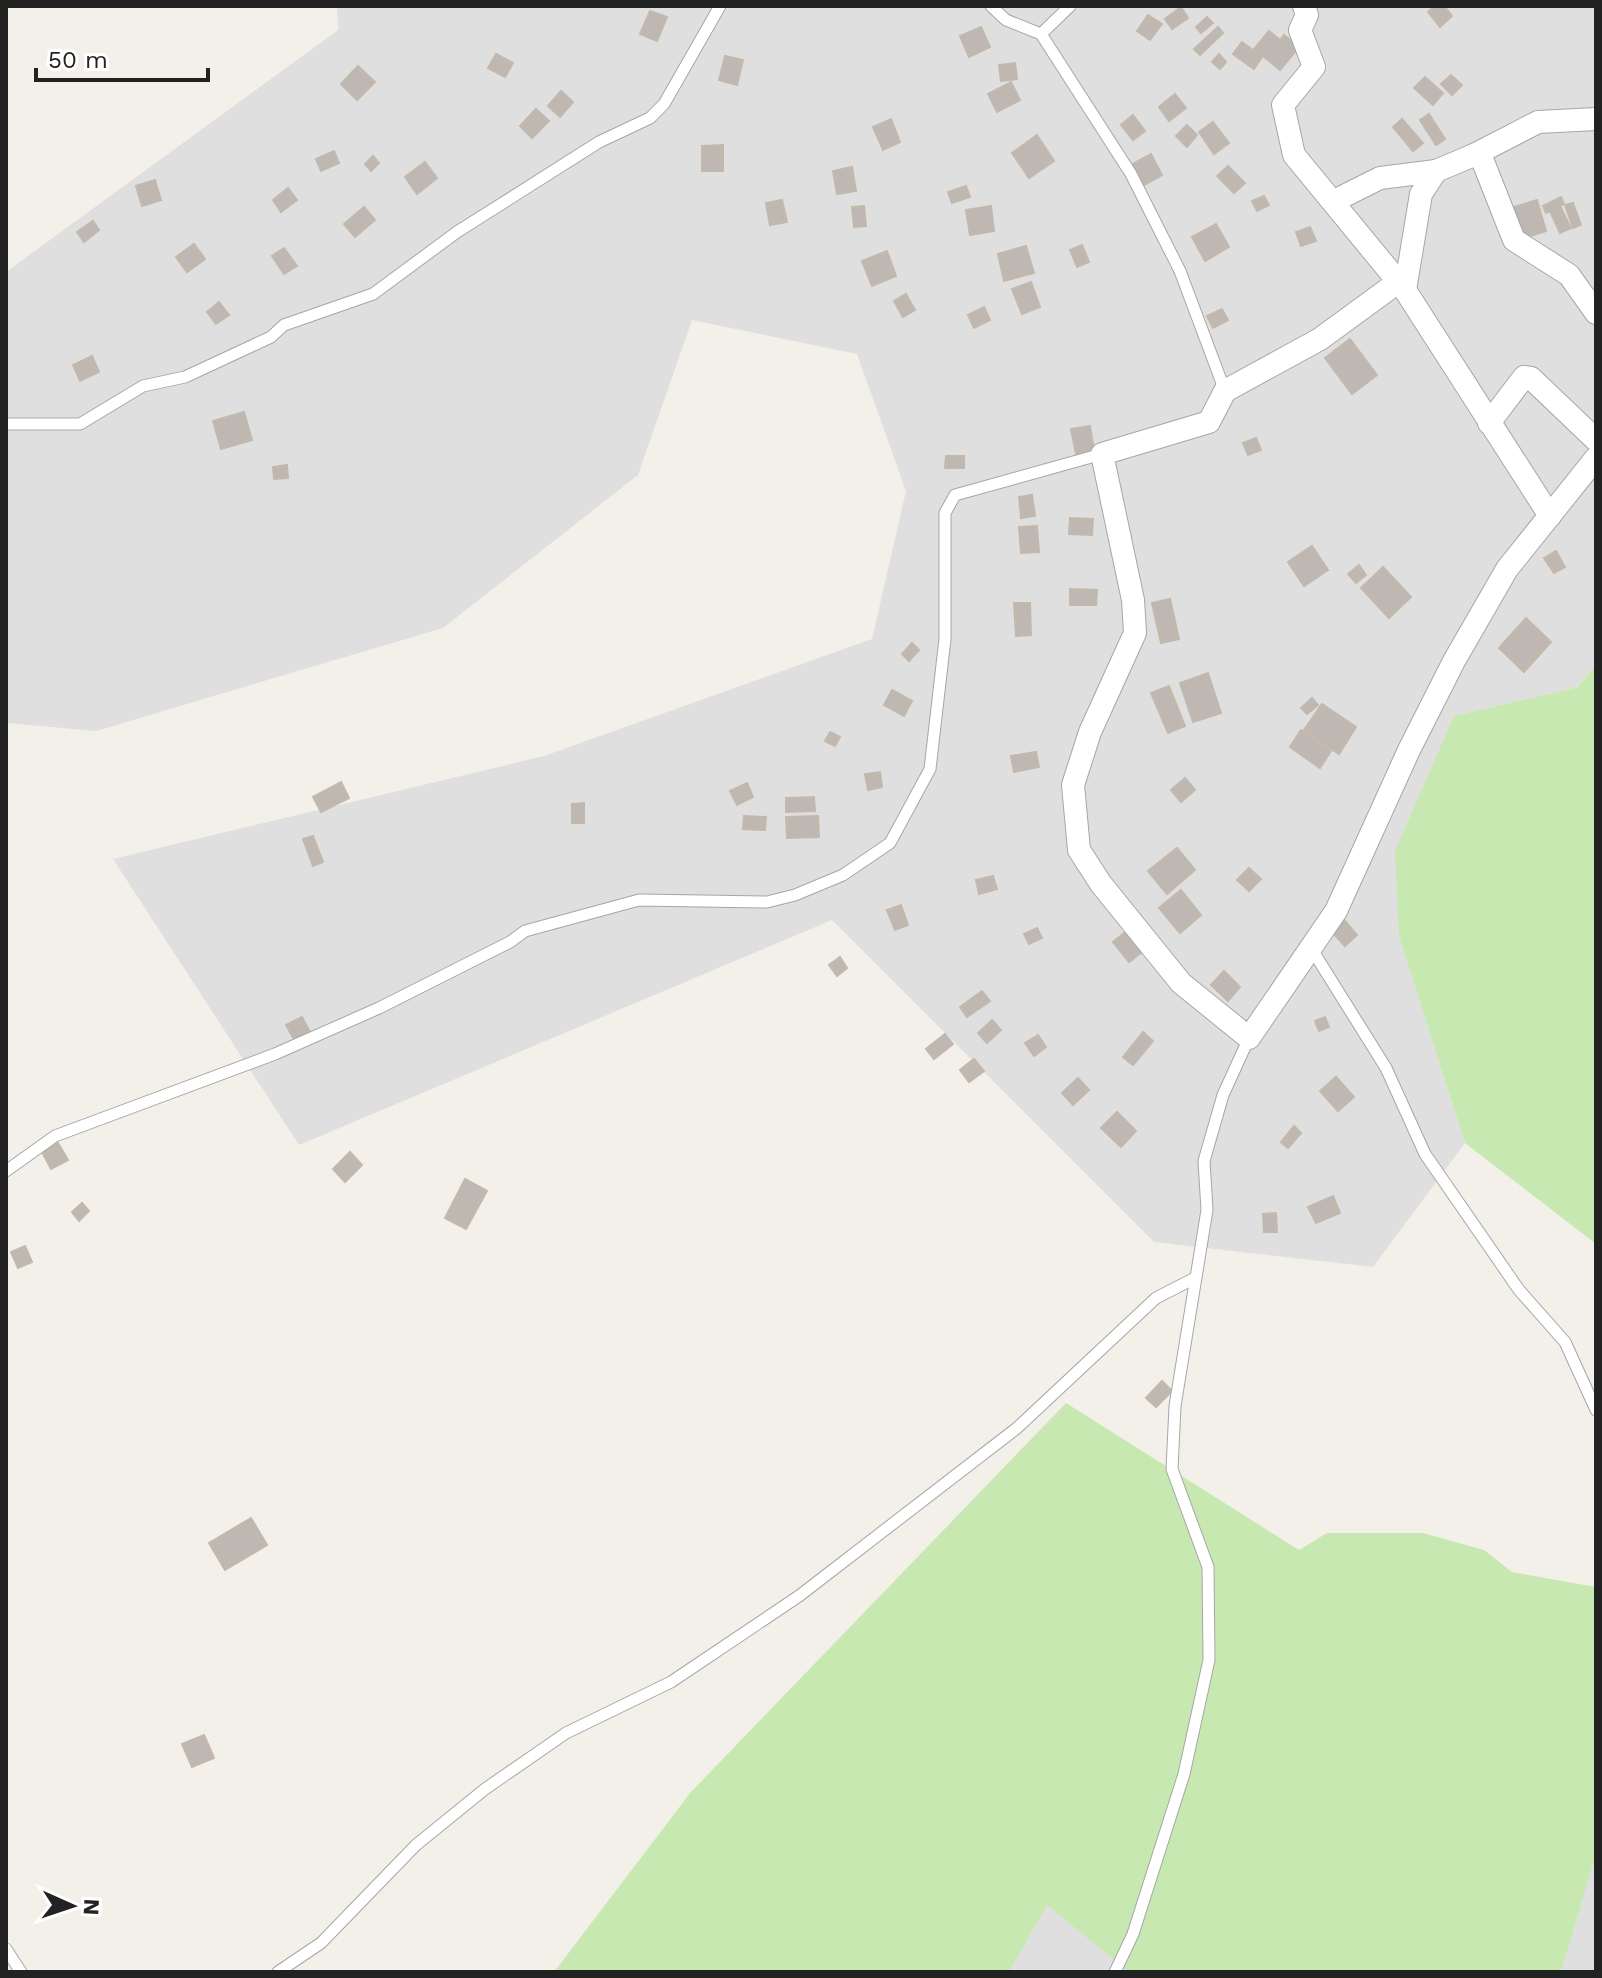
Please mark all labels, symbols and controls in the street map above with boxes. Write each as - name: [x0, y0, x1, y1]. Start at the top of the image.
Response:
- scale bar: [36, 32, 208, 82]
- text: 50 m: [48, 46, 108, 74]
- north arrow: [32, 1866, 112, 1946]
- text: N: [79, 1898, 104, 1916]

